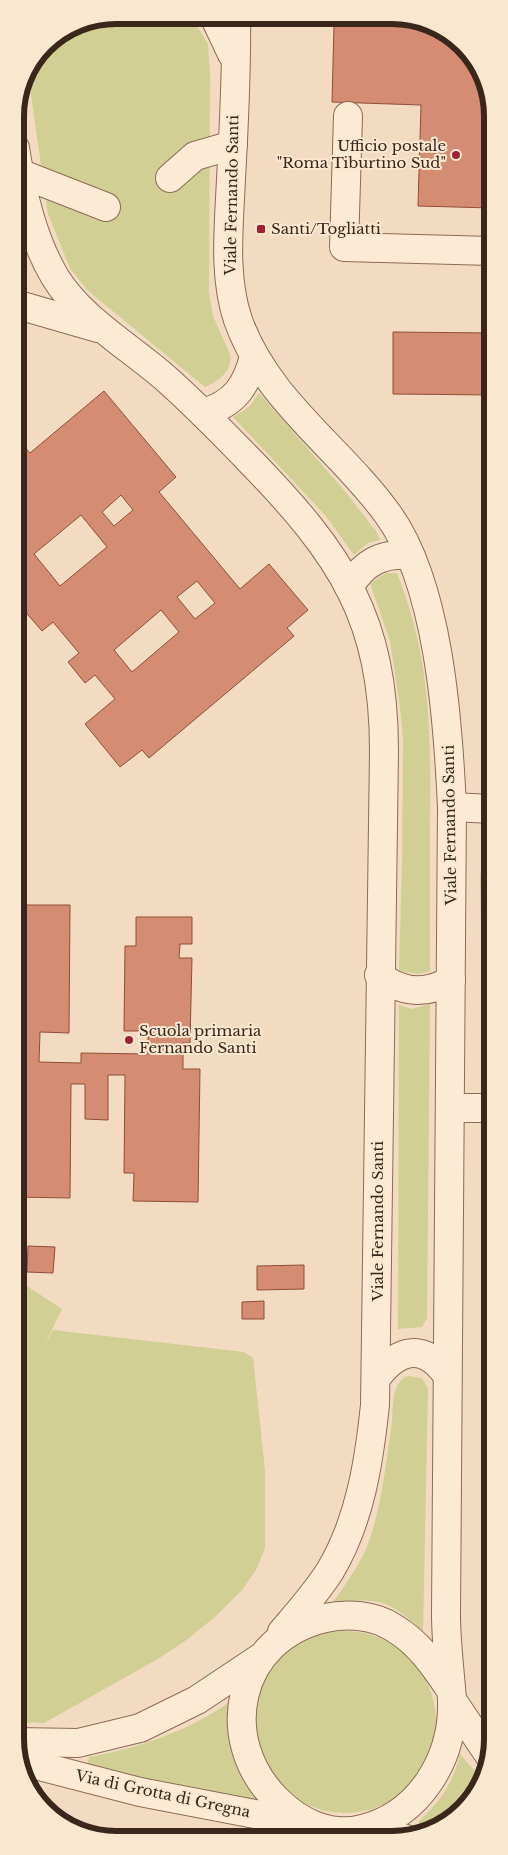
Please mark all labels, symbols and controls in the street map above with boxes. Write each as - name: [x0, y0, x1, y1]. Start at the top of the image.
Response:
- street label: Viale Fernando Santi: [221, 115, 242, 276]
- place label: Ufficio postale "Roma Tiburtino Sud": [277, 136, 446, 172]
- marker: Ufficio postale "Roma Tiburtino Sud": [450, 149, 462, 161]
- place label: Santi/Togliatti: [271, 219, 381, 238]
- marker: Santi/Togliatti: [255, 223, 267, 235]
- street label: Viale Fernando Santi: [439, 745, 460, 906]
- place label: Scuola primaria Fernando Santi: [139, 1021, 262, 1057]
- marker: Scuola primaria Fernando Santi: [123, 1034, 135, 1046]
- street label: Viale Fernando Santi: [368, 1141, 387, 1302]
- street label: Via di Grotta di Gregna: [73, 1765, 253, 1821]

